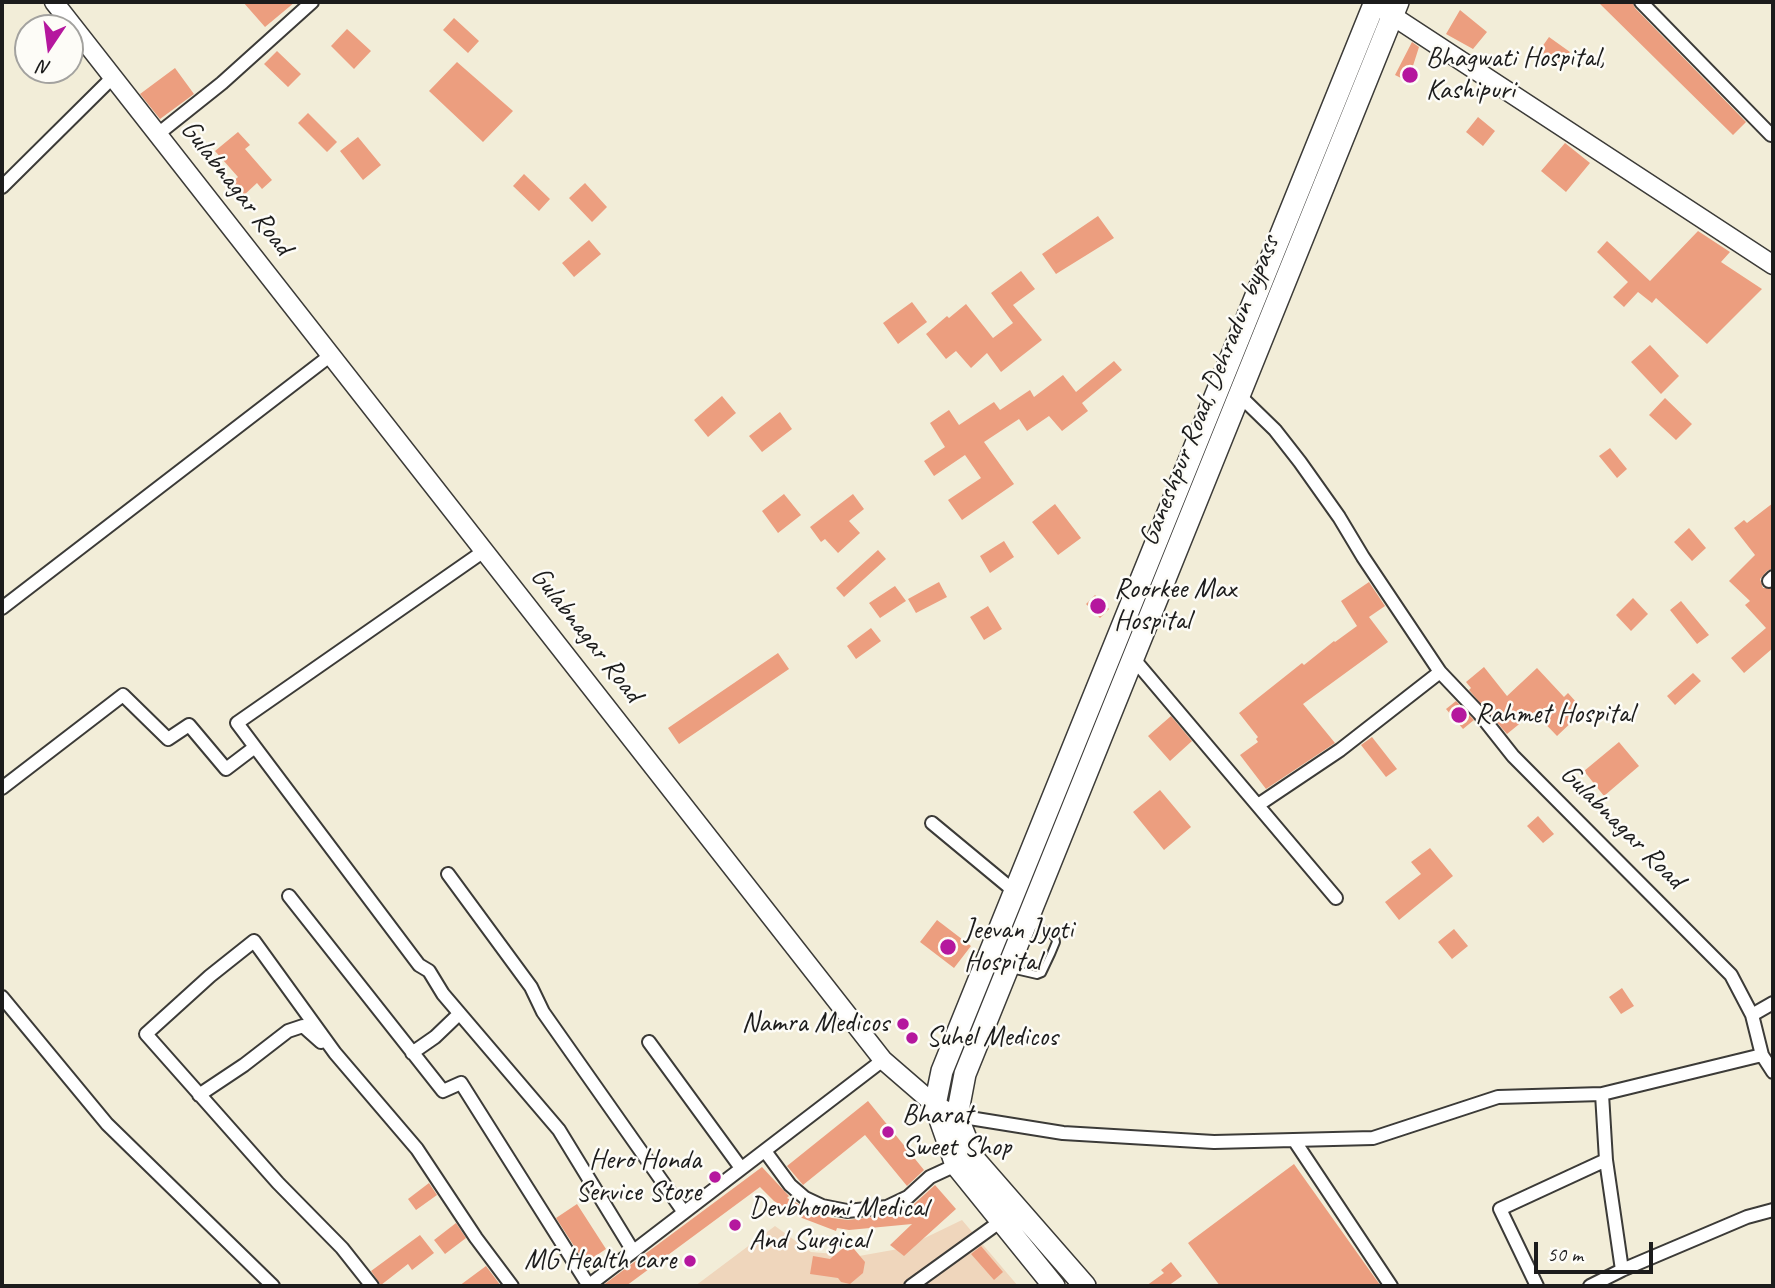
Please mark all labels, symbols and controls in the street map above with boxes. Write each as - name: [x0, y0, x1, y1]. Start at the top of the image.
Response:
- north arrow: [14, 14, 84, 84]
- place label: Bhagwati Hospital, Kashipuri: [1426, 42, 1605, 108]
- text: N: [36, 54, 53, 81]
- marker: Bhagwati Hospital, Kashipuri: [1400, 65, 1420, 85]
- street label: Gulabnagar Road: [173, 114, 299, 262]
- street label: Ganeshpur Road, Dehradun bypass: [1132, 231, 1288, 551]
- street label: Gulabnagar Road: [523, 561, 649, 709]
- place label: Roorkee Max Hospital: [1114, 573, 1236, 639]
- marker: Roorkee Max Hospital: [1088, 596, 1108, 616]
- place label: Rahmet Hospital: [1475, 698, 1634, 732]
- marker: Rahmet Hospital: [1449, 705, 1469, 725]
- street label: Gulabnagar Road: [1553, 758, 1691, 896]
- place label: Jeevan Jyoti Hospital: [964, 914, 1073, 980]
- marker: Jeevan Jyoti Hospital: [938, 937, 958, 957]
- place label: Namra Medicos: [741, 1007, 889, 1041]
- marker: Namra Medicos: [895, 1016, 911, 1032]
- place label: Suhel Medicos: [926, 1021, 1058, 1055]
- marker: Suhel Medicos: [904, 1030, 920, 1046]
- place label: Bharat Sweet Shop: [902, 1099, 1011, 1165]
- marker: Bharat Sweet Shop: [880, 1124, 896, 1140]
- place label: Hero Honda Service Store: [575, 1144, 701, 1210]
- marker: Hero Honda Service Store: [707, 1169, 723, 1185]
- place label: Devbhoomi Medical And Surgical: [749, 1192, 928, 1258]
- marker: Devbhoomi Medical And Surgical: [727, 1217, 743, 1233]
- scale bar: [1537, 1228, 1656, 1272]
- text: 50 m: [1547, 1241, 1583, 1267]
- place label: MG Health care: [524, 1244, 676, 1278]
- marker: MG Health care: [682, 1253, 698, 1269]

